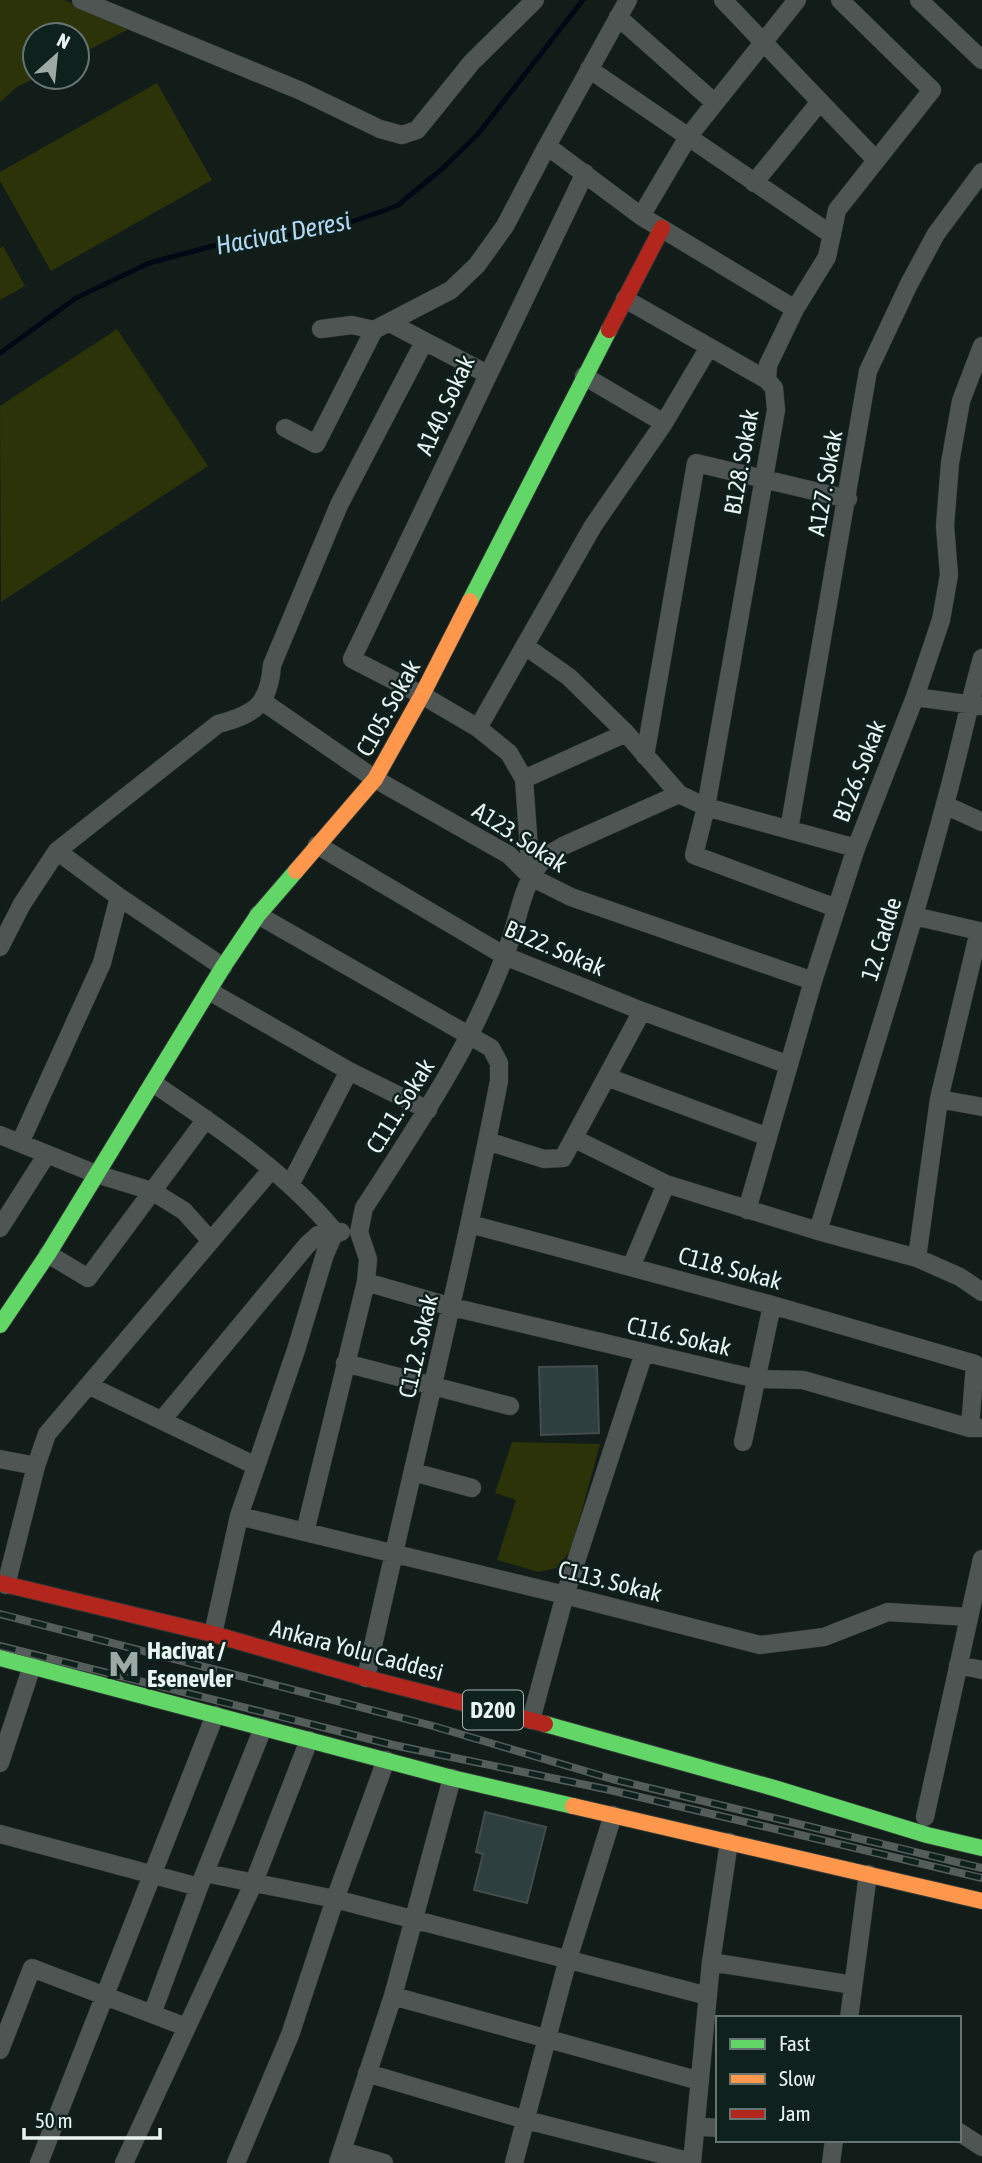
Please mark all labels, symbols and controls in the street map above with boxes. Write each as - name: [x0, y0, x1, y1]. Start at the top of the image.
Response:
- north arrow: [21, 21, 91, 91]
- text: N: [54, 29, 74, 53]
- water label: Hacivat Deresi: [213, 205, 353, 261]
- street label: A140. Sokak: [410, 351, 480, 459]
- street label: B128. Sokak: [718, 407, 764, 517]
- street label: A127. Sokak: [802, 428, 848, 538]
- street label: C105. Sokak: [351, 655, 426, 761]
- street label: B126. Sokak: [827, 716, 891, 826]
- street label: A123. Sokak: [468, 797, 573, 878]
- street label: 12. Cadde: [856, 894, 906, 984]
- street label: B122. Sokak: [501, 915, 610, 981]
- street label: C111. Sokak: [361, 1054, 440, 1158]
- street label: C118. Sokak: [675, 1241, 785, 1295]
- street label: C112. Sokak: [393, 1291, 443, 1401]
- street label: C116. Sokak: [624, 1311, 734, 1361]
- street label: C113. Sokak: [555, 1555, 665, 1607]
- street label: Ankara Yolu Caddesi: [268, 1614, 446, 1686]
- place label: Hacivat / Esenevler: [147, 1637, 234, 1692]
- metro station icon: Hacivat / Esenevler: [107, 1647, 141, 1681]
- road number: D200: [463, 1690, 523, 1730]
- legend: [716, 2016, 961, 2142]
- text: Fast: [779, 2031, 810, 2055]
- text: Slow: [779, 2066, 816, 2090]
- scale bar: [24, 2096, 161, 2140]
- text: Jam: [779, 2101, 811, 2125]
- text: 50 m: [35, 2108, 73, 2132]

